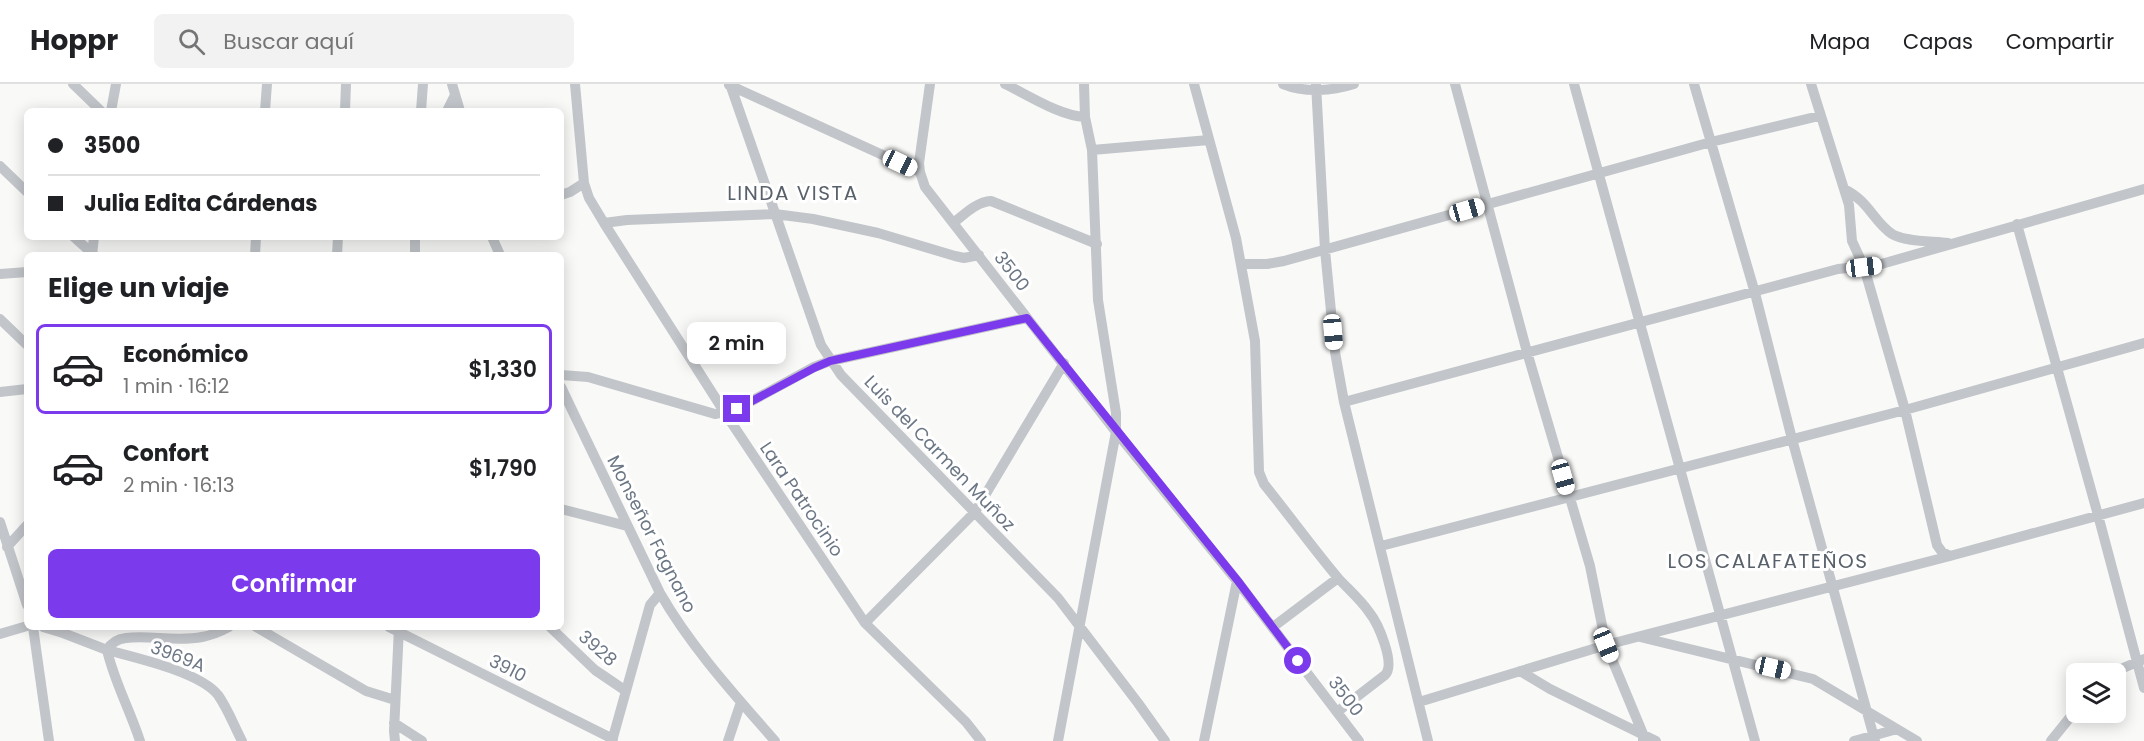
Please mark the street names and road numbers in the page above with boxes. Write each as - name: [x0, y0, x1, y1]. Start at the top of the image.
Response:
- street label: 3500: [988, 246, 1036, 296]
- street label: Luis del Carmen Muñoz: [859, 370, 1021, 536]
- street label: Lara Patrocinio: [754, 437, 850, 561]
- street label: Monseñor Fagnano: [601, 451, 703, 617]
- street label: 3928: [573, 624, 623, 672]
- street label: 3969A: [147, 634, 209, 678]
- street label: 3910: [485, 648, 531, 688]
- street label: 3500: [1323, 671, 1369, 721]

